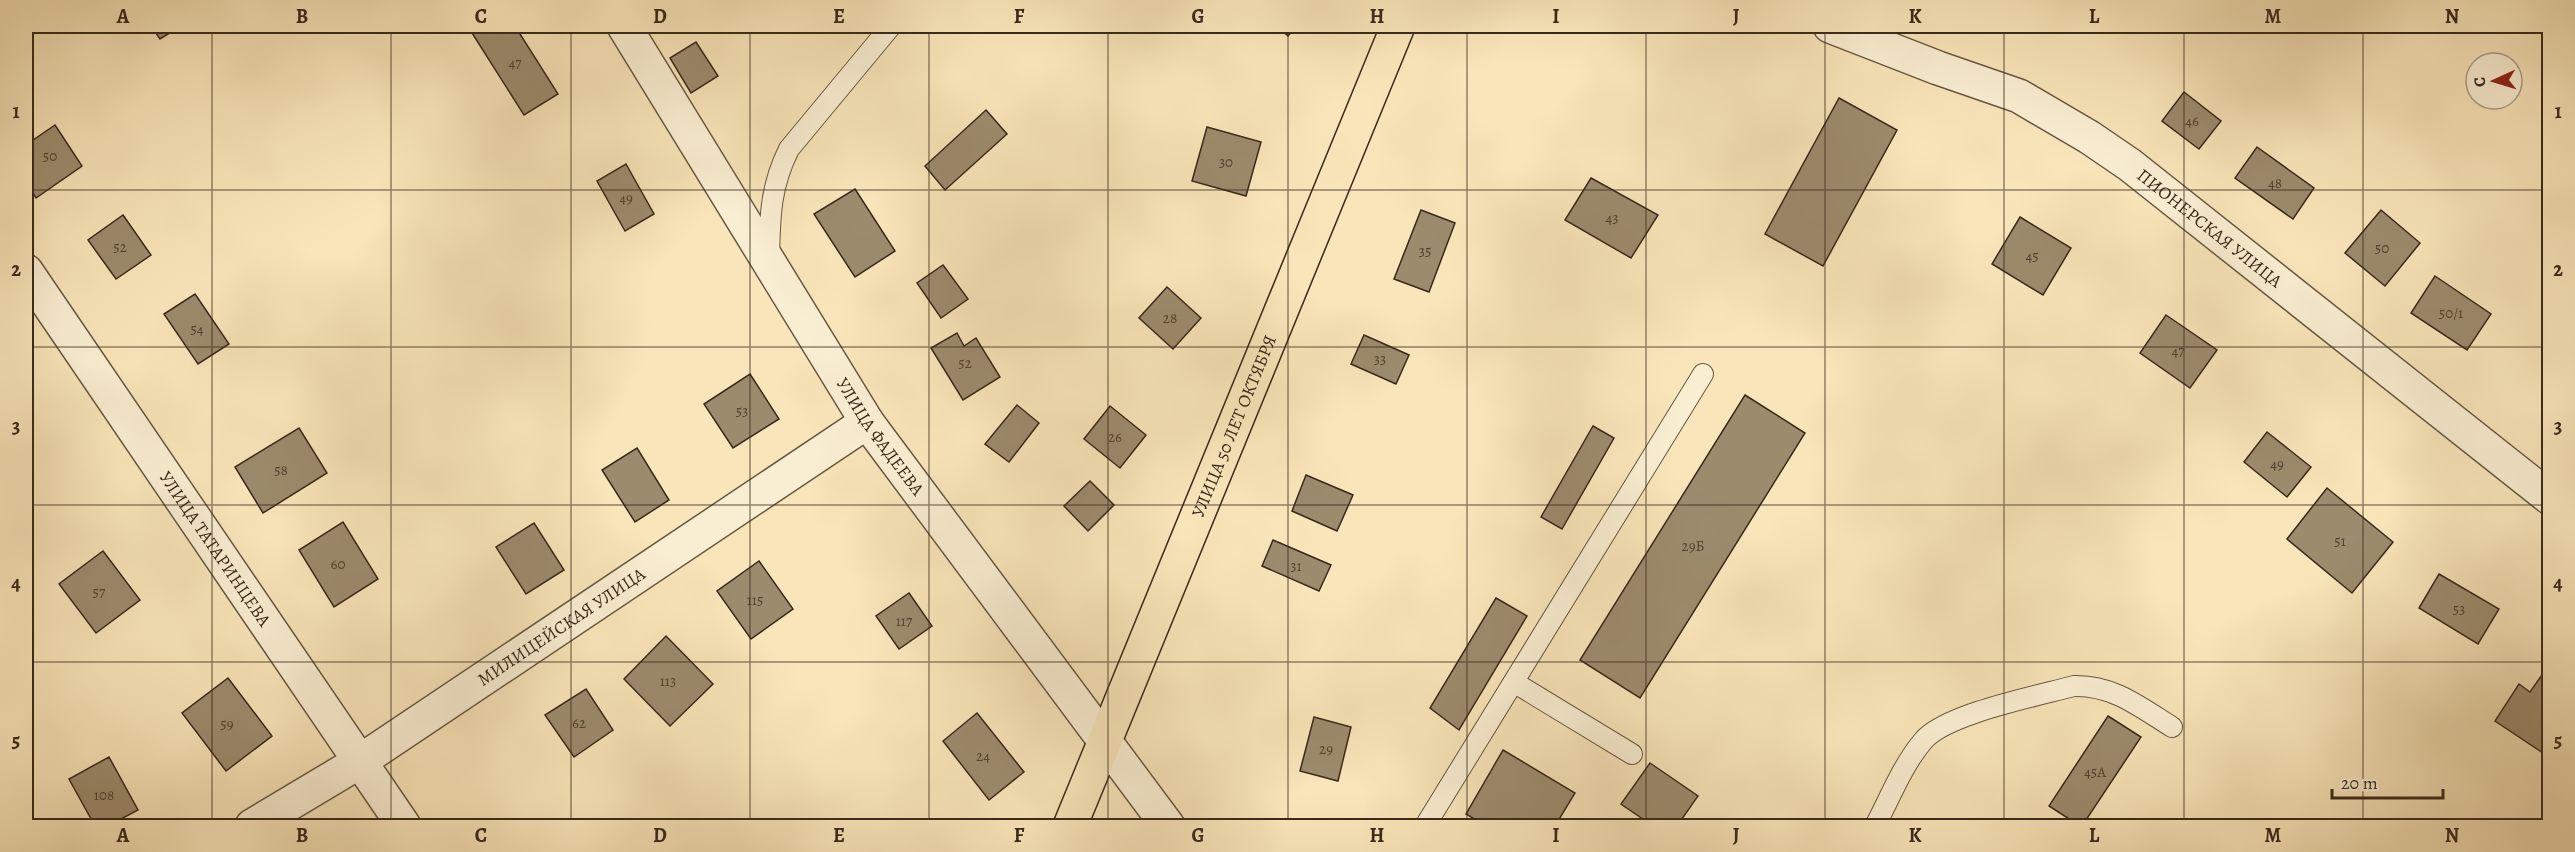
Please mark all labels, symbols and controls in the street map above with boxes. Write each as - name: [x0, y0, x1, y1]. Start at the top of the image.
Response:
- text: A: [116, 3, 130, 30]
- text: B: [296, 3, 308, 30]
- text: C: [475, 3, 487, 30]
- text: D: [653, 3, 667, 30]
- text: E: [833, 3, 845, 30]
- text: F: [1014, 3, 1025, 30]
- text: G: [1191, 3, 1205, 30]
- text: H: [1370, 3, 1385, 30]
- text: I: [1552, 3, 1560, 30]
- text: J: [1733, 3, 1740, 30]
- text: K: [1908, 3, 1922, 30]
- text: L: [2089, 3, 2100, 30]
- text: M: [2265, 3, 2282, 30]
- text: N: [2445, 3, 2460, 30]
- north arrow: [2464, 51, 2524, 111]
- house number: 47: [508, 53, 522, 73]
- text: С: [2469, 76, 2491, 88]
- text: 1: [12, 98, 20, 125]
- text: 1: [2554, 98, 2562, 125]
- house number: 46: [2185, 111, 2199, 131]
- house number: 50: [43, 146, 57, 166]
- house number: 30: [1219, 152, 1233, 172]
- street label: ПИОНЕРСКАЯ УЛИЦА: [2132, 163, 2288, 293]
- house number: 48: [2268, 173, 2282, 193]
- house number: 49: [619, 188, 633, 208]
- house number: 43: [1605, 208, 1619, 228]
- house number: 52: [113, 237, 127, 257]
- house number: 50: [2375, 238, 2389, 258]
- house number: 35: [1419, 241, 1431, 261]
- house number: 45: [2025, 246, 2039, 266]
- text: 2: [11, 256, 21, 283]
- text: 2: [2553, 256, 2563, 283]
- house number: 50/1: [2439, 303, 2463, 323]
- house number: 28: [1163, 308, 1177, 328]
- house number: 54: [190, 319, 204, 339]
- street label: УЛИЦА 50 ЛЕТ ОКТЯБРЯ: [1186, 331, 1282, 521]
- house number: 47: [2171, 341, 2185, 361]
- house number: 33: [1374, 349, 1386, 369]
- house number: 52: [958, 353, 972, 373]
- street label: УЛИЦА ФАДЕЕВА: [831, 373, 930, 501]
- house number: 53: [736, 401, 748, 421]
- text: 3: [12, 413, 20, 440]
- text: 3: [2554, 413, 2562, 440]
- house number: 26: [1108, 427, 1122, 447]
- house number: 49: [2270, 454, 2284, 474]
- house number: 58: [274, 460, 288, 480]
- street label: УЛИЦА ТАТАРИНЦЕВА: [154, 466, 277, 631]
- house number: 51: [2334, 531, 2346, 551]
- house number: 29Б: [1682, 536, 1705, 556]
- house number: 60: [331, 554, 345, 574]
- house number: 31: [1290, 556, 1302, 576]
- street label: МИЛИЦЕЙСКАЯ УЛИЦА: [473, 562, 650, 691]
- text: 4: [11, 570, 21, 597]
- text: 4: [2553, 570, 2563, 597]
- house number: 57: [93, 582, 106, 602]
- house number: 115: [747, 590, 763, 610]
- house number: 53: [2453, 599, 2465, 619]
- house number: 117: [896, 611, 913, 631]
- house number: 113: [660, 671, 676, 691]
- house number: 62: [572, 713, 586, 733]
- house number: 59: [220, 714, 234, 734]
- text: 5: [12, 727, 20, 754]
- text: 5: [2554, 727, 2562, 754]
- house number: 29: [1319, 739, 1333, 759]
- house number: 24: [976, 746, 990, 766]
- house number: 45А: [2084, 762, 2106, 782]
- scale bar: [2332, 762, 2443, 800]
- text: 20 m: [2341, 771, 2378, 795]
- house number: 108: [94, 785, 114, 805]
- text: A: [116, 822, 130, 849]
- text: B: [296, 822, 308, 849]
- text: C: [475, 822, 487, 849]
- text: D: [653, 822, 667, 849]
- text: E: [833, 822, 845, 849]
- text: F: [1014, 822, 1025, 849]
- text: G: [1191, 822, 1205, 849]
- text: H: [1370, 822, 1385, 849]
- text: I: [1552, 822, 1560, 849]
- text: J: [1733, 822, 1740, 849]
- text: K: [1908, 822, 1922, 849]
- text: L: [2089, 822, 2100, 849]
- text: M: [2265, 822, 2282, 849]
- text: N: [2445, 822, 2460, 849]

